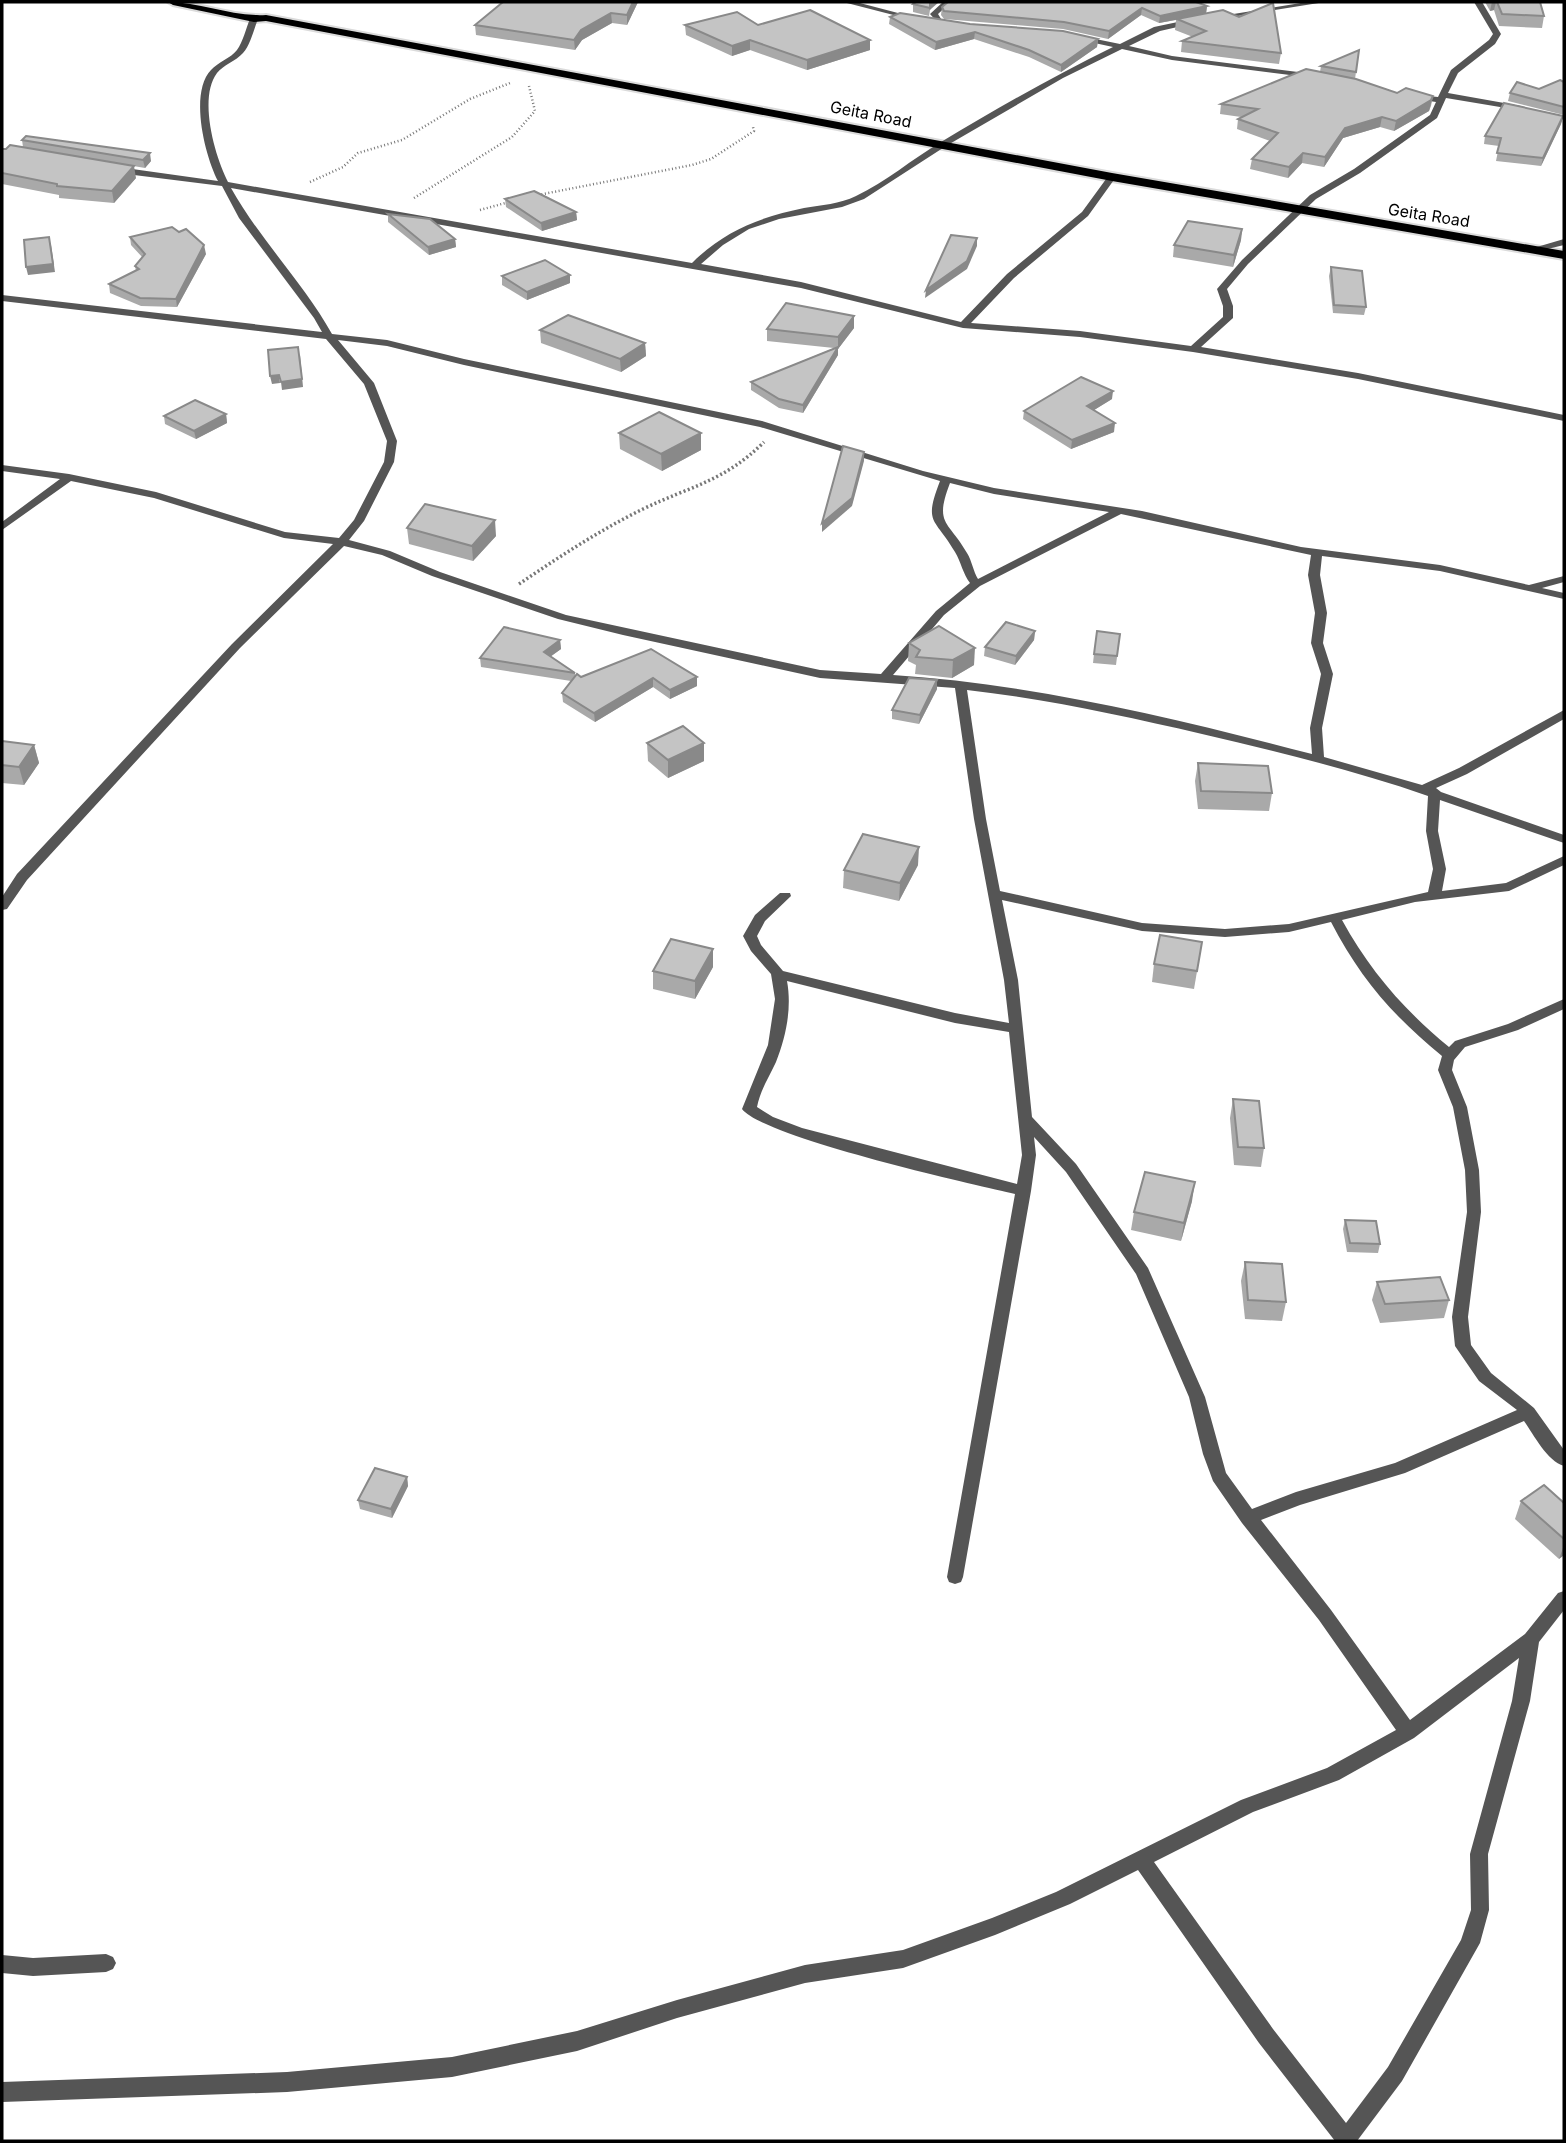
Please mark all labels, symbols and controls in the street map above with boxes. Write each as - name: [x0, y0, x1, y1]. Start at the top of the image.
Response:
- street label: Geita Road: [829, 96, 913, 132]
- street label: Geita Road: [1387, 199, 1471, 231]

